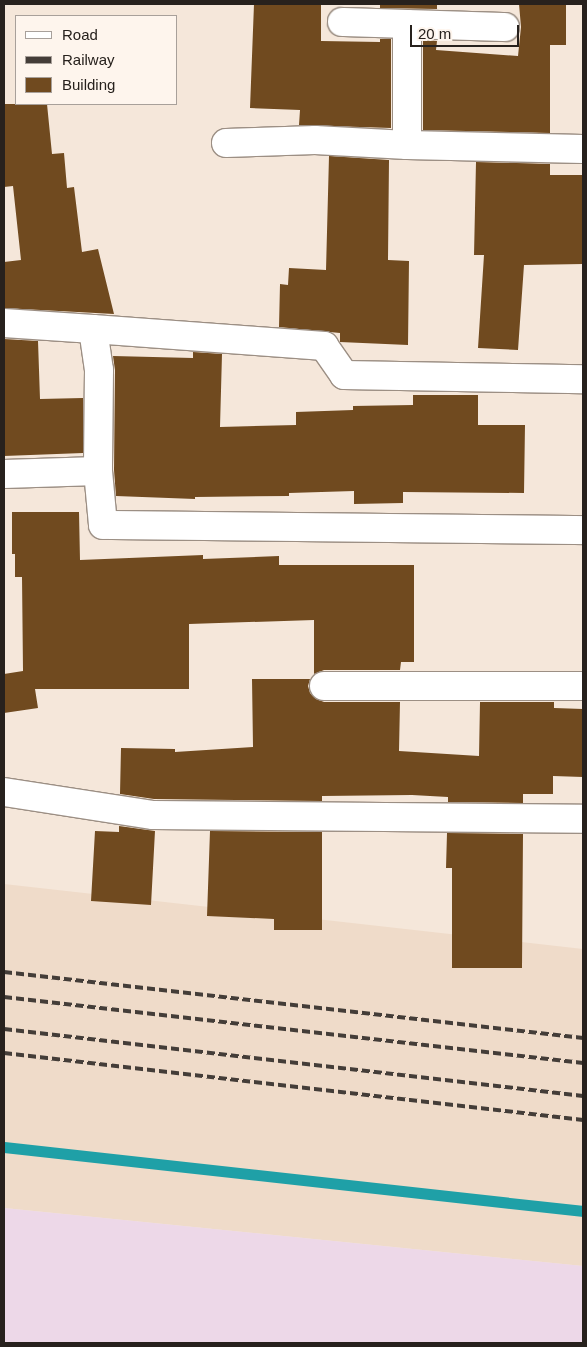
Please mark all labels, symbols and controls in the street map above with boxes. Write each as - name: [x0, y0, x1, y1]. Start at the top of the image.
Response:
- legend: [15, 15, 178, 105]
- scale bar: [412, 15, 521, 47]
- text: 20 m: [418, 25, 451, 42]
- text: Road: [62, 26, 98, 43]
- text: Railway: [62, 51, 115, 68]
- text: Building: [62, 76, 115, 93]

